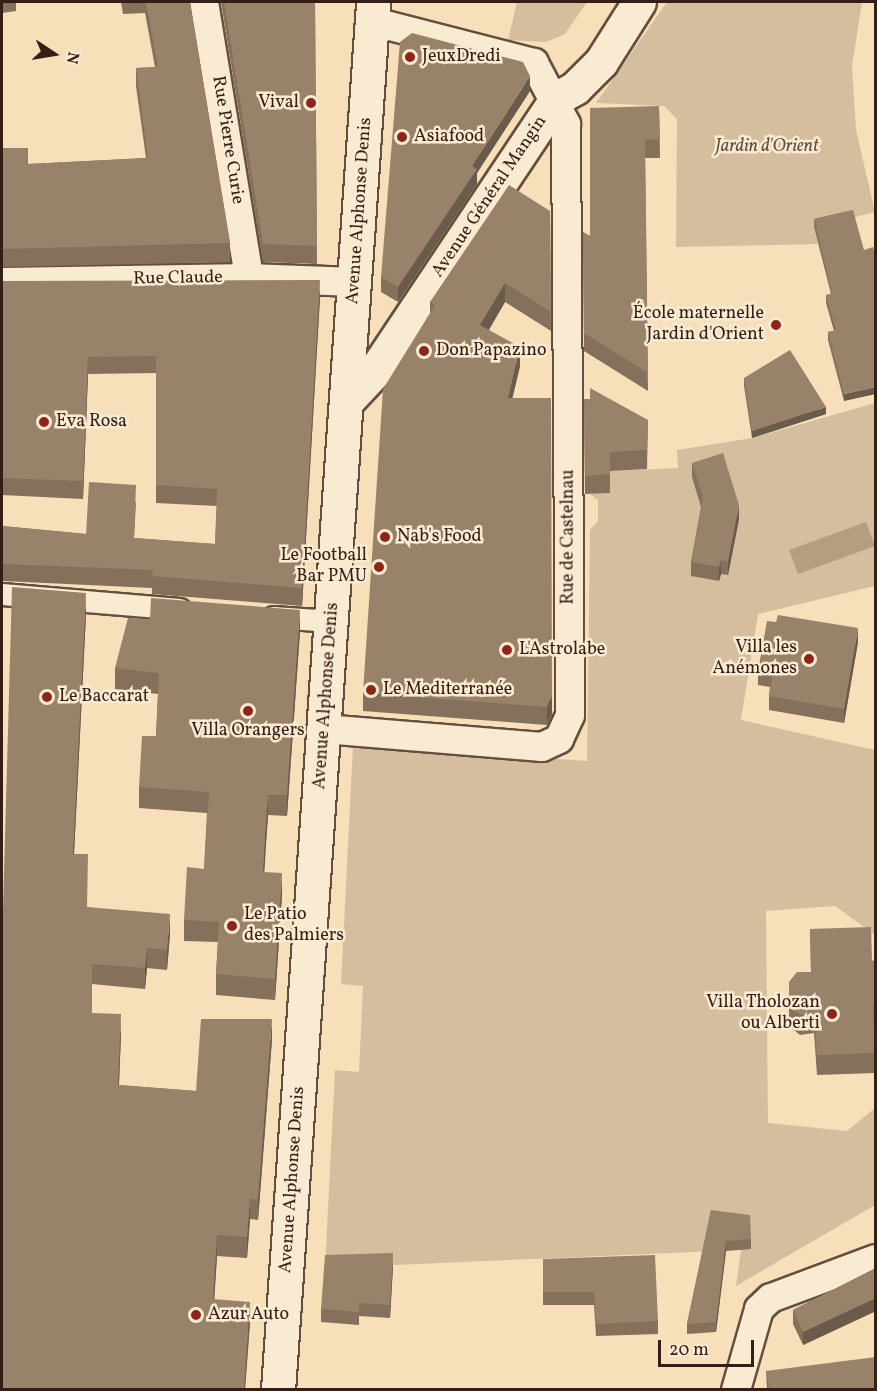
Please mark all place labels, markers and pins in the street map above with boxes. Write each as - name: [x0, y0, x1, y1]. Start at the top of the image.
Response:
- place label: JeuxDredi: [422, 46, 501, 68]
- marker: JeuxDredi: [403, 50, 417, 64]
- place label: Vival: [258, 92, 299, 114]
- marker: Vival: [304, 96, 318, 110]
- place label: Asiafood: [414, 126, 484, 148]
- marker: Asiafood: [395, 130, 409, 144]
- place label: École maternelle Jardin d'Orient: [633, 304, 764, 346]
- marker: École maternelle Jardin d'Orient: [769, 318, 783, 332]
- place label: Don Papazino: [436, 340, 547, 362]
- marker: Don Papazino: [417, 344, 431, 358]
- place label: Eva Rosa: [56, 411, 127, 433]
- marker: Eva Rosa: [37, 415, 51, 429]
- place label: Nab's Food: [397, 526, 482, 548]
- marker: Nab's Food: [378, 530, 392, 544]
- place label: Le Football Bar PMU: [281, 546, 367, 588]
- marker: Le Football Bar PMU: [372, 560, 386, 574]
- place label: Villa les Anémones: [713, 638, 797, 680]
- place label: L'Astrolabe: [519, 639, 605, 661]
- marker: L'Astrolabe: [500, 643, 514, 657]
- marker: Villa les Anémones: [802, 652, 816, 666]
- place label: Le Mediterranée: [383, 679, 512, 701]
- marker: Le Mediterranée: [364, 683, 378, 697]
- place label: Le Baccarat: [59, 686, 149, 708]
- marker: Le Baccarat: [40, 690, 54, 704]
- marker: Villa Orangers: [241, 704, 255, 718]
- place label: Villa Orangers: [191, 720, 305, 742]
- place label: Le Patio des Palmiers: [244, 905, 344, 948]
- marker: Le Patio des Palmiers: [225, 919, 239, 933]
- place label: Villa Tholozan ou Alberti: [706, 993, 820, 1036]
- marker: Villa Tholozan ou Alberti: [825, 1007, 839, 1021]
- place label: Azur Auto: [208, 1304, 289, 1326]
- marker: Azur Auto: [189, 1308, 203, 1322]

